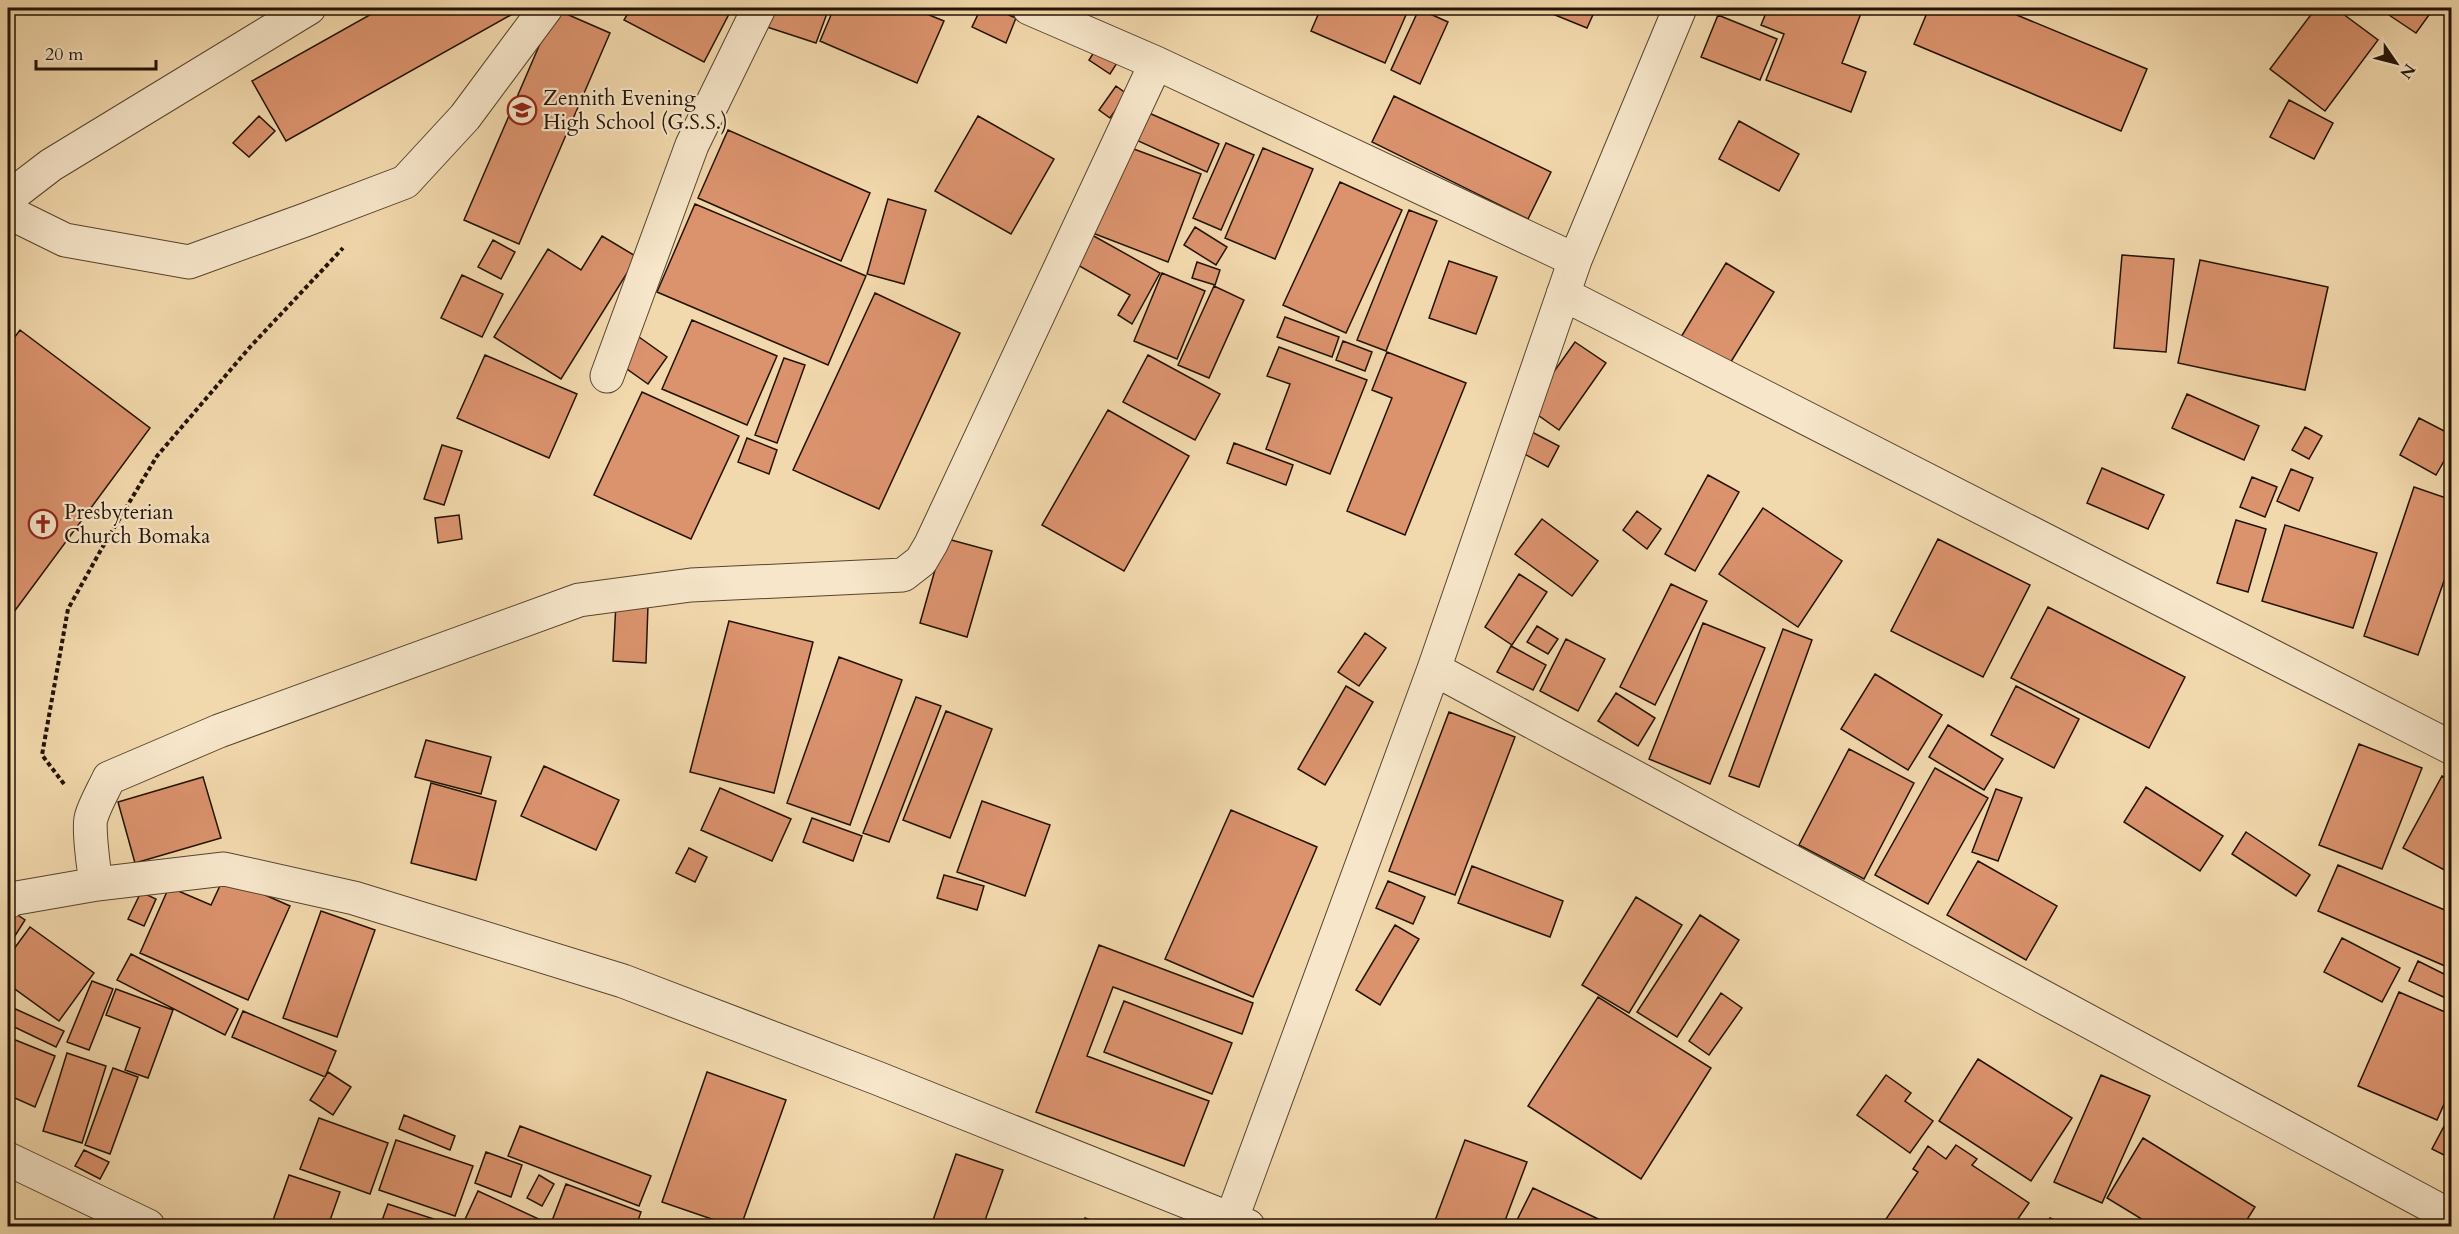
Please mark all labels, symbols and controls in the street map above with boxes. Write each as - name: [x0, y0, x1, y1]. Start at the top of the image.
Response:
- scale bar: [36, 33, 156, 71]
- north arrow: [2366, 33, 2426, 93]
- text: 20 m: [45, 42, 84, 67]
- text: N: [2394, 59, 2420, 83]
- place label: Zennith Evening High School (G.S.S.): [543, 84, 728, 137]
- school or university icon: Zennith Evening High School (G.S.S.): [506, 94, 538, 126]
- place label: Presbyterian Church Bomaka: [64, 498, 210, 551]
- church icon: Presbyterian Church Bomaka: [27, 508, 59, 540]

